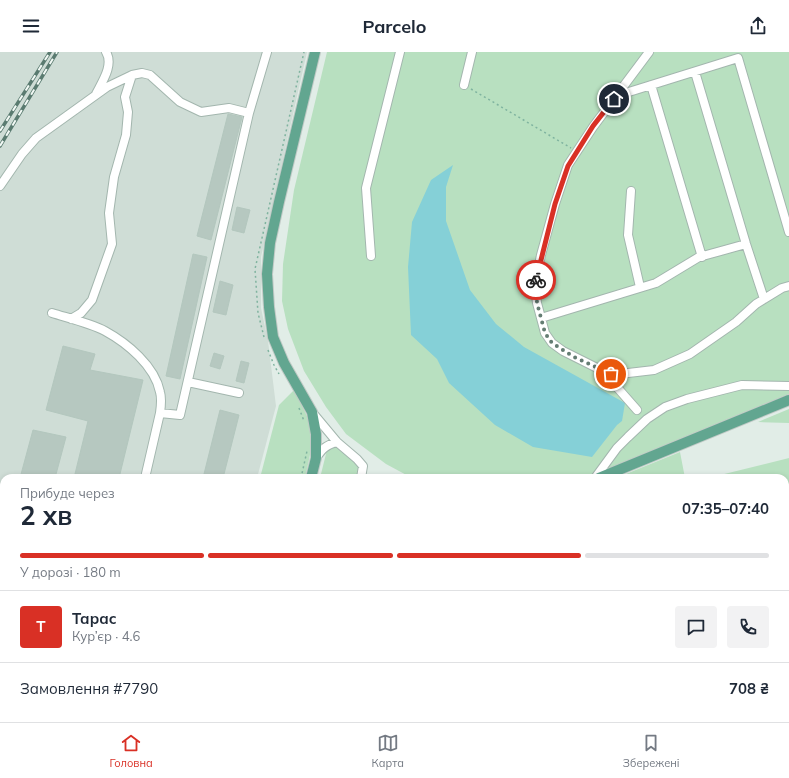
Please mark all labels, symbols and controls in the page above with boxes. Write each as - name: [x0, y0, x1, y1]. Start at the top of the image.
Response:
- icon: menu: [20, 15, 42, 37]
- text: Parcelo: [363, 15, 426, 38]
- icon: share: [747, 15, 769, 37]
- pin: [597, 82, 631, 116]
- icon: home: [603, 88, 625, 110]
- courier: [516, 260, 556, 300]
- icon: bike: [525, 269, 547, 291]
- pin: [594, 357, 628, 391]
- icon: bag: [600, 363, 622, 385]
- text: Прибуде через: [20, 485, 115, 501]
- text: 2 хв: [20, 499, 72, 532]
- text: 07:35–07:40: [682, 499, 769, 518]
- text: У дорозі · 180 m: [20, 564, 121, 580]
- button: chat: [675, 606, 717, 648]
- button: phone: [727, 606, 769, 648]
- text: Тарас: [72, 609, 116, 628]
- text: Т: [36, 617, 46, 636]
- text: Кур’єр · 4.6: [72, 628, 140, 644]
- text: Замовлення #7790: [20, 679, 158, 698]
- text: 708 ₴: [729, 679, 769, 698]
- tab: Головна: [109, 732, 153, 770]
- tab: Карта: [372, 732, 404, 770]
- tab: Збережені: [623, 732, 680, 770]

